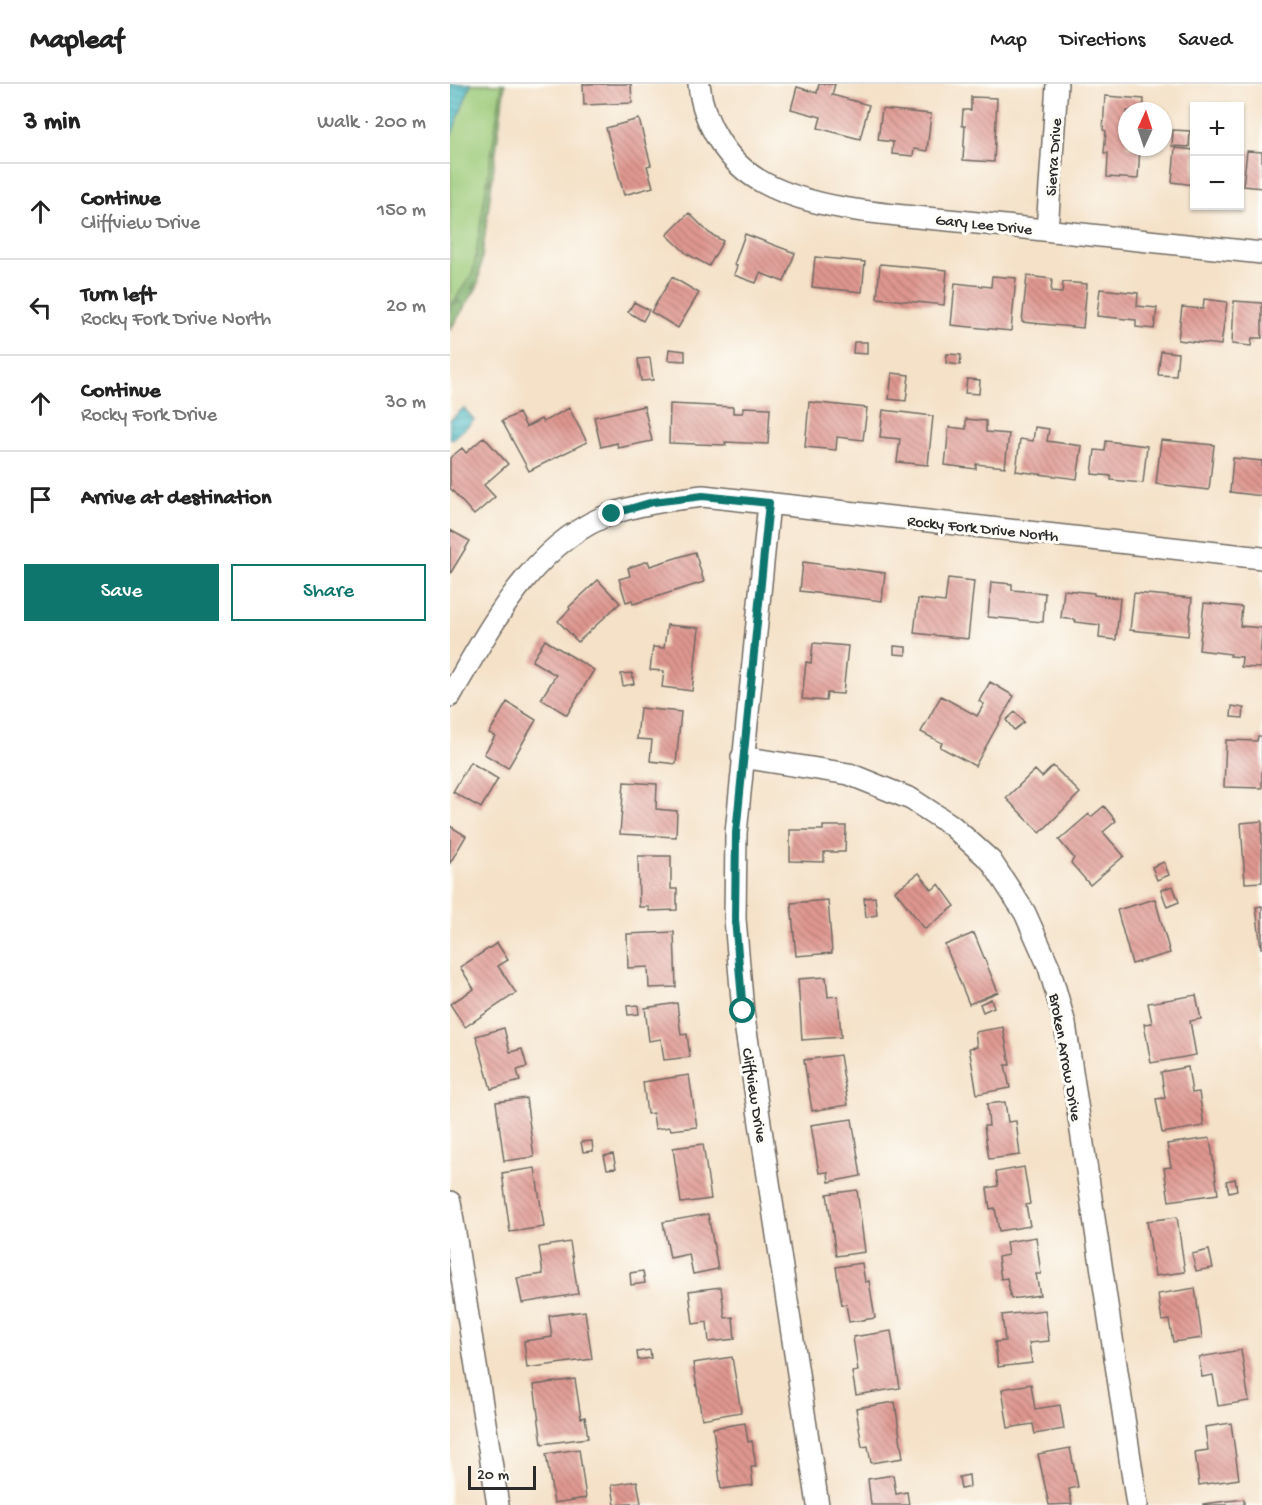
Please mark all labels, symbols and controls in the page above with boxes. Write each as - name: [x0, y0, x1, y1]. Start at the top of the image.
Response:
- text: Mapleaf: [30, 25, 124, 58]
- text: Map: [990, 29, 1027, 54]
- text: Directions: [1060, 29, 1145, 54]
- text: Saved: [1178, 29, 1232, 54]
- north arrow: [1118, 102, 1172, 156]
- map controls: [1190, 102, 1244, 210]
- button: +: [1190, 102, 1244, 156]
- text: 3 min: [24, 108, 80, 139]
- text: Walk · 200 m: [317, 112, 426, 135]
- street label: Sierra Drive: [1043, 117, 1068, 197]
- button: −: [1190, 156, 1244, 210]
- text: Continue: [81, 187, 161, 213]
- icon: ahead: [24, 195, 57, 228]
- text: 150 m: [377, 200, 426, 223]
- street label: Gary Lee Drive: [934, 212, 1034, 241]
- text: Cliffview Drive: [81, 213, 200, 236]
- text: Turn left: [81, 283, 155, 309]
- icon: left: [24, 291, 57, 324]
- text: 20 m: [386, 296, 426, 319]
- text: Rocky Fork Drive North: [81, 309, 271, 332]
- text: Continue: [81, 379, 161, 405]
- icon: ahead: [24, 387, 57, 420]
- text: 30 m: [385, 392, 426, 415]
- text: Rocky Fork Drive: [81, 405, 217, 428]
- icon: arrive: [24, 483, 57, 516]
- text: Arrive at destination: [81, 486, 271, 512]
- route end: [598, 500, 624, 526]
- street label: Rocky Fork Drive North: [906, 513, 1060, 548]
- button: Save: [24, 564, 219, 621]
- button: Share: [231, 564, 426, 621]
- street label: Broken Arrow Drive: [1043, 991, 1084, 1124]
- route start: [729, 997, 755, 1023]
- street label: Cliffview Drive: [736, 1047, 769, 1145]
- scale bar: [468, 1463, 536, 1490]
- text: 20 m: [477, 1467, 509, 1486]

